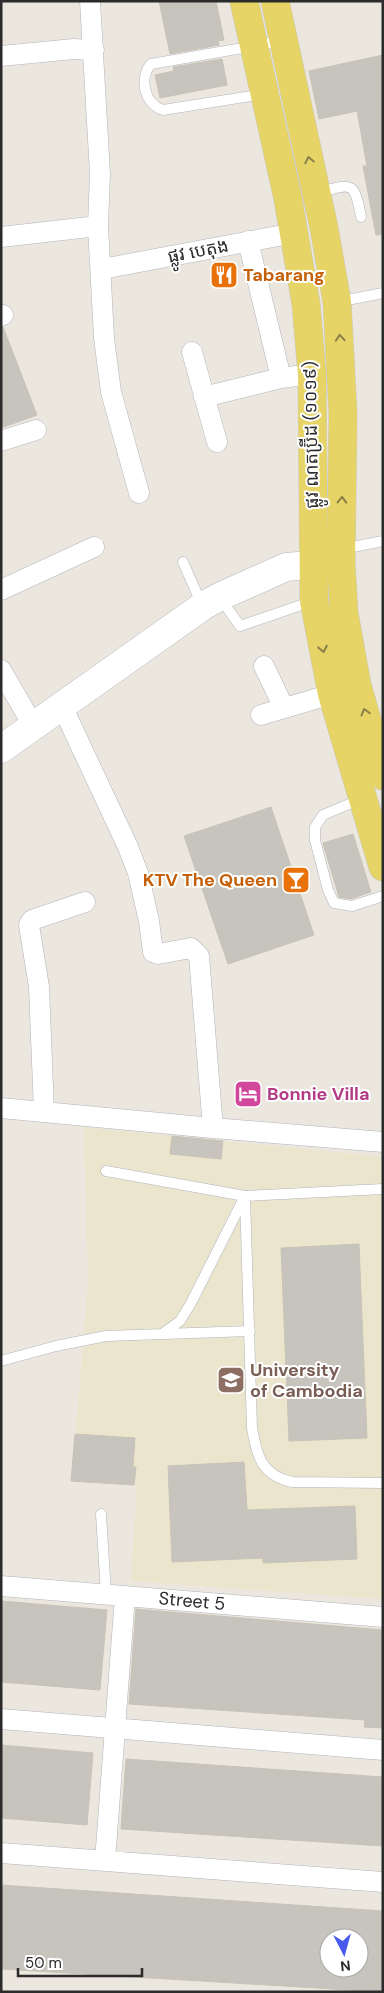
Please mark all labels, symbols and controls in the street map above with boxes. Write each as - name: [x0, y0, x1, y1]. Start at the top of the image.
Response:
- one-way arrow: [304, 156, 315, 165]
- street label: ផ្លូវ បេតុង: [165, 233, 231, 273]
- restaurant icon: Tabarang: [209, 260, 239, 290]
- place label: Tabarang: [243, 263, 325, 287]
- one-way arrow: [334, 333, 345, 341]
- street label: ផ្លូវ ណតប្រ៊ីដ (១០១៩): [297, 361, 329, 509]
- one-way arrow: [337, 496, 347, 504]
- one-way arrow: [317, 644, 328, 653]
- one-way arrow: [360, 708, 370, 716]
- bar icon: KTV The Queen: [281, 865, 311, 895]
- place label: KTV The Queen: [143, 868, 277, 892]
- hotel icon: Bonnie Villa: [233, 1079, 263, 1109]
- place label: Bonnie Villa: [267, 1082, 369, 1106]
- place label: University of Cambodia: [250, 1358, 363, 1403]
- school or university icon: University of Cambodia: [216, 1365, 246, 1395]
- street label: Street 5: [158, 1586, 226, 1616]
- north arrow: [319, 1928, 369, 1978]
- scale bar: [18, 1946, 141, 1978]
- text: 50 m: [25, 1953, 62, 1973]
- text: N: [339, 1956, 351, 1975]

